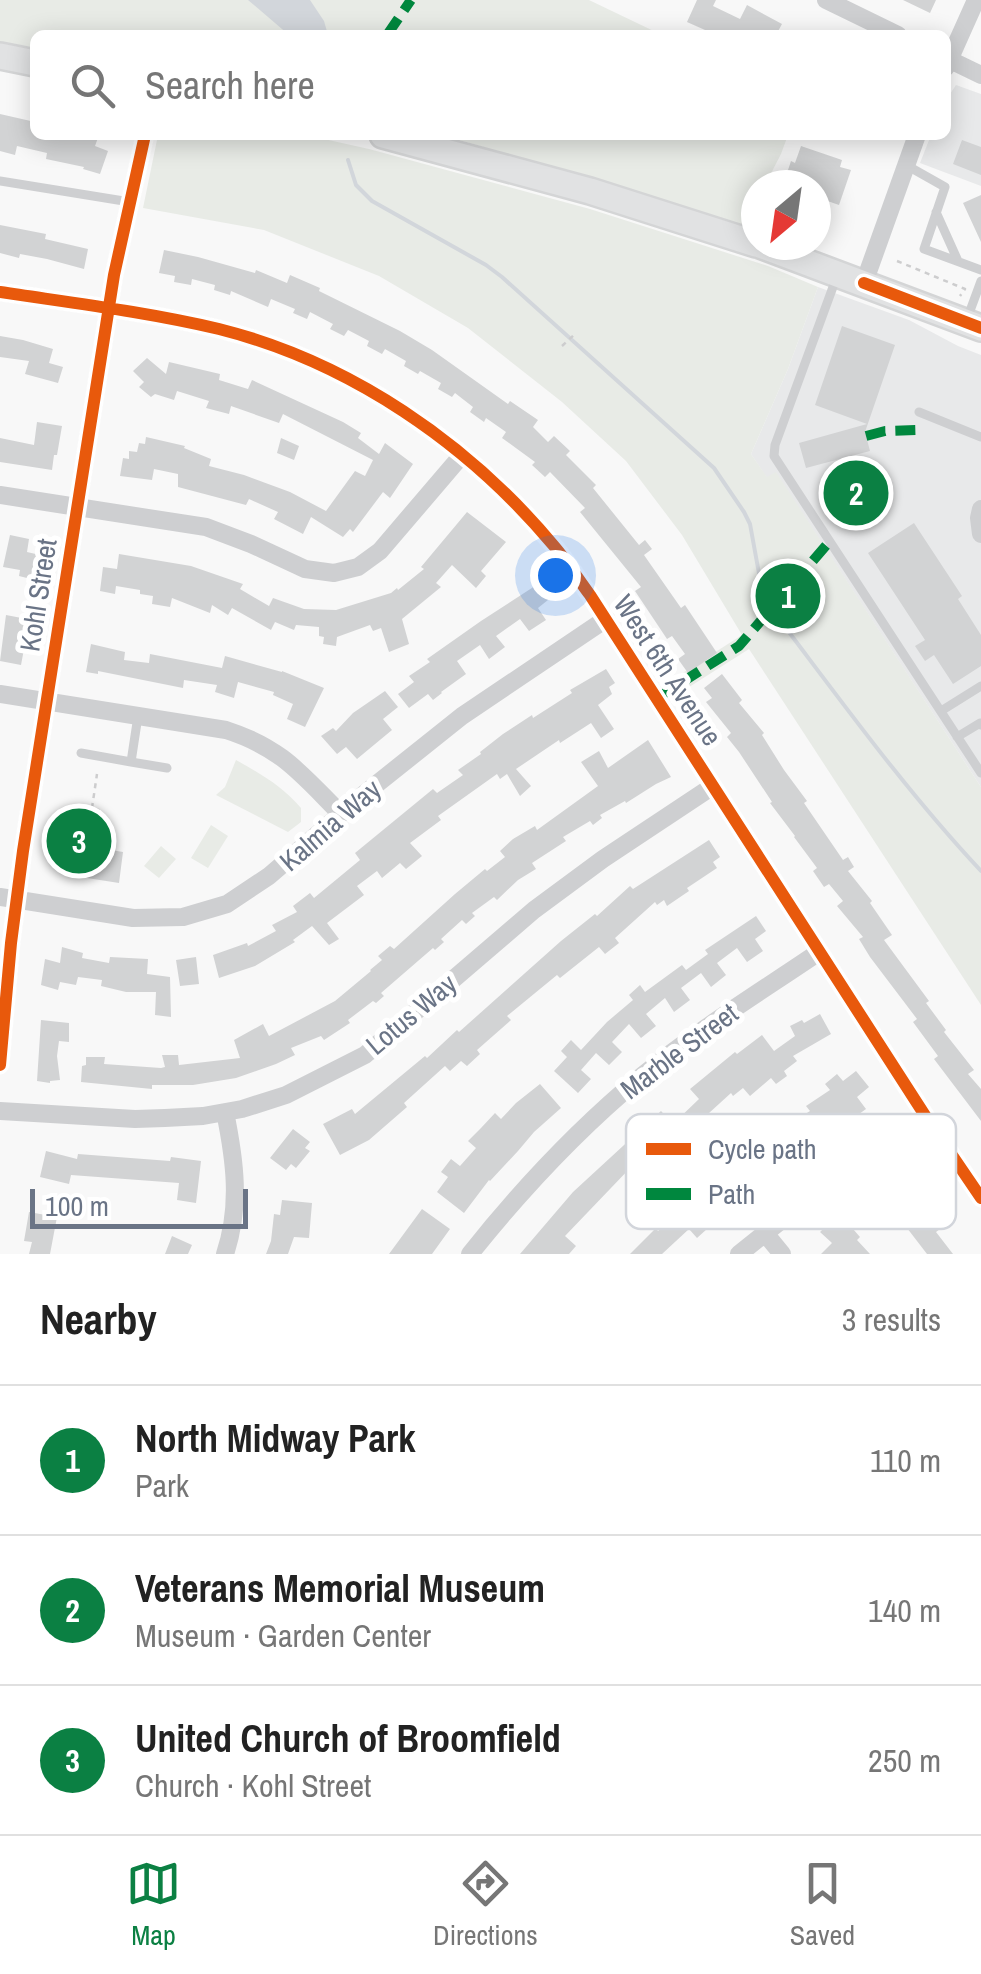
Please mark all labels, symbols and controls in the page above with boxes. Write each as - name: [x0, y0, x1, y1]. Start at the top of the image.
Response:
- search box: [30, 30, 951, 140]
- icon: search: [65, 58, 120, 113]
- text: Search here: [145, 60, 315, 111]
- north arrow: [741, 170, 831, 260]
- pin: 2: [824, 456, 888, 530]
- street label: Kohl Street: [10, 536, 66, 654]
- your location: [530, 550, 581, 601]
- pin: 1: [756, 558, 820, 634]
- street label: West 6th Avenue: [605, 587, 731, 753]
- street label: Kalmia Way: [271, 770, 389, 880]
- pin: 3: [46, 804, 112, 878]
- street label: Lotus Way: [358, 965, 465, 1063]
- street label: Marble Street: [613, 994, 745, 1108]
- legend: [626, 1114, 956, 1229]
- text: Cycle path: [708, 1130, 816, 1168]
- text: Path: [708, 1175, 755, 1213]
- scale bar: [30, 1184, 248, 1228]
- text: 100 m: [45, 1187, 109, 1225]
- text: Nearby: [40, 1291, 157, 1347]
- text: 3 results: [842, 1298, 941, 1341]
- text: North Midway Park: [135, 1413, 416, 1464]
- text: 1: [65, 1439, 80, 1482]
- text: 110 m: [870, 1439, 941, 1482]
- text: Park: [135, 1464, 189, 1507]
- text: Veterans Memorial Museum: [135, 1563, 545, 1614]
- text: 2: [65, 1589, 80, 1632]
- text: 140 m: [868, 1589, 941, 1632]
- text: Museum · Garden Center: [135, 1614, 431, 1657]
- text: United Church of Broomfield: [135, 1713, 561, 1764]
- text: 3: [65, 1739, 80, 1782]
- text: 250 m: [868, 1739, 941, 1782]
- text: Church · Kohl Street: [135, 1764, 371, 1807]
- tab: Map: [126, 1856, 181, 1954]
- tab: Directions: [433, 1856, 538, 1954]
- tab: Saved: [790, 1856, 855, 1954]

